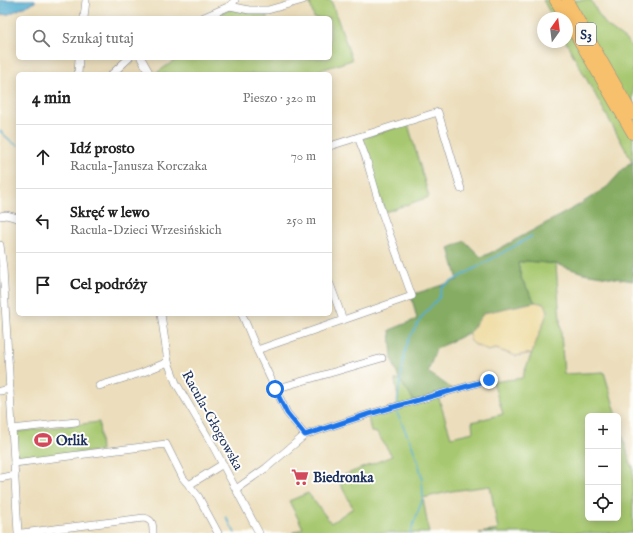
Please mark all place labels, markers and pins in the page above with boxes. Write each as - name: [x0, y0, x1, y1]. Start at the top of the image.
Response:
- sports icon: Orlik: [33, 430, 53, 450]
- place label: Orlik: [56, 432, 88, 450]
- supermarket icon: Biedronka: [290, 467, 310, 487]
- place label: Biedronka: [313, 469, 374, 487]

